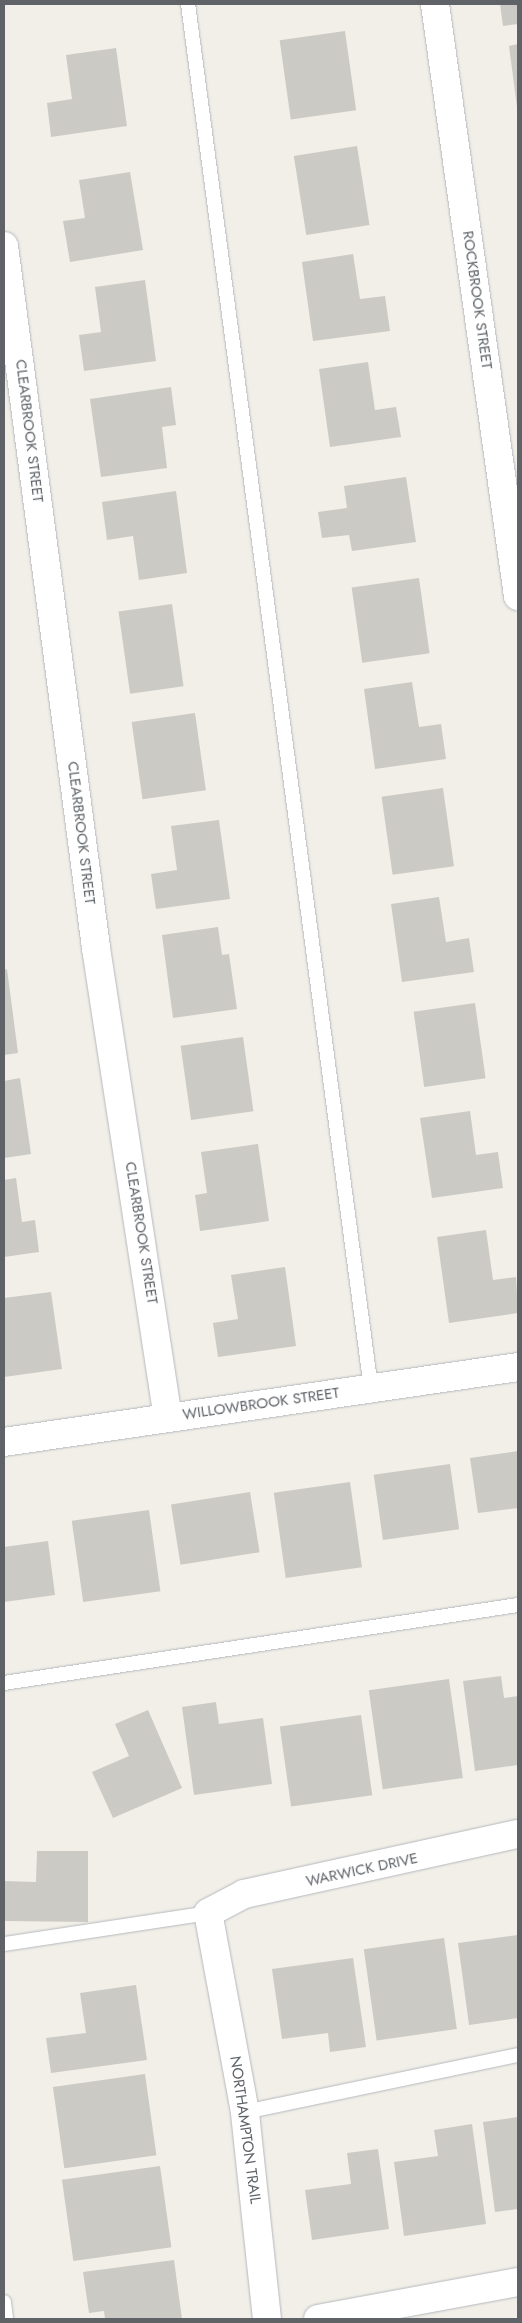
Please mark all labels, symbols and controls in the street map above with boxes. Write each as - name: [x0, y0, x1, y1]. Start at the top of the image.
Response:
- street label: ROCKBROOK STREET: [458, 230, 496, 370]
- street label: CLEARBROOK STREET: [11, 358, 47, 504]
- street label: CLEARBROOK STREET: [63, 760, 99, 906]
- street label: CLEARBROOK STREET: [121, 1160, 161, 1306]
- street label: WILLOWBROOK STREET: [181, 1384, 341, 1424]
- street label: WARWICK DRIVE: [304, 1849, 420, 1891]
- street label: NORTHAMPTON TRAIL: [226, 2055, 264, 2205]

